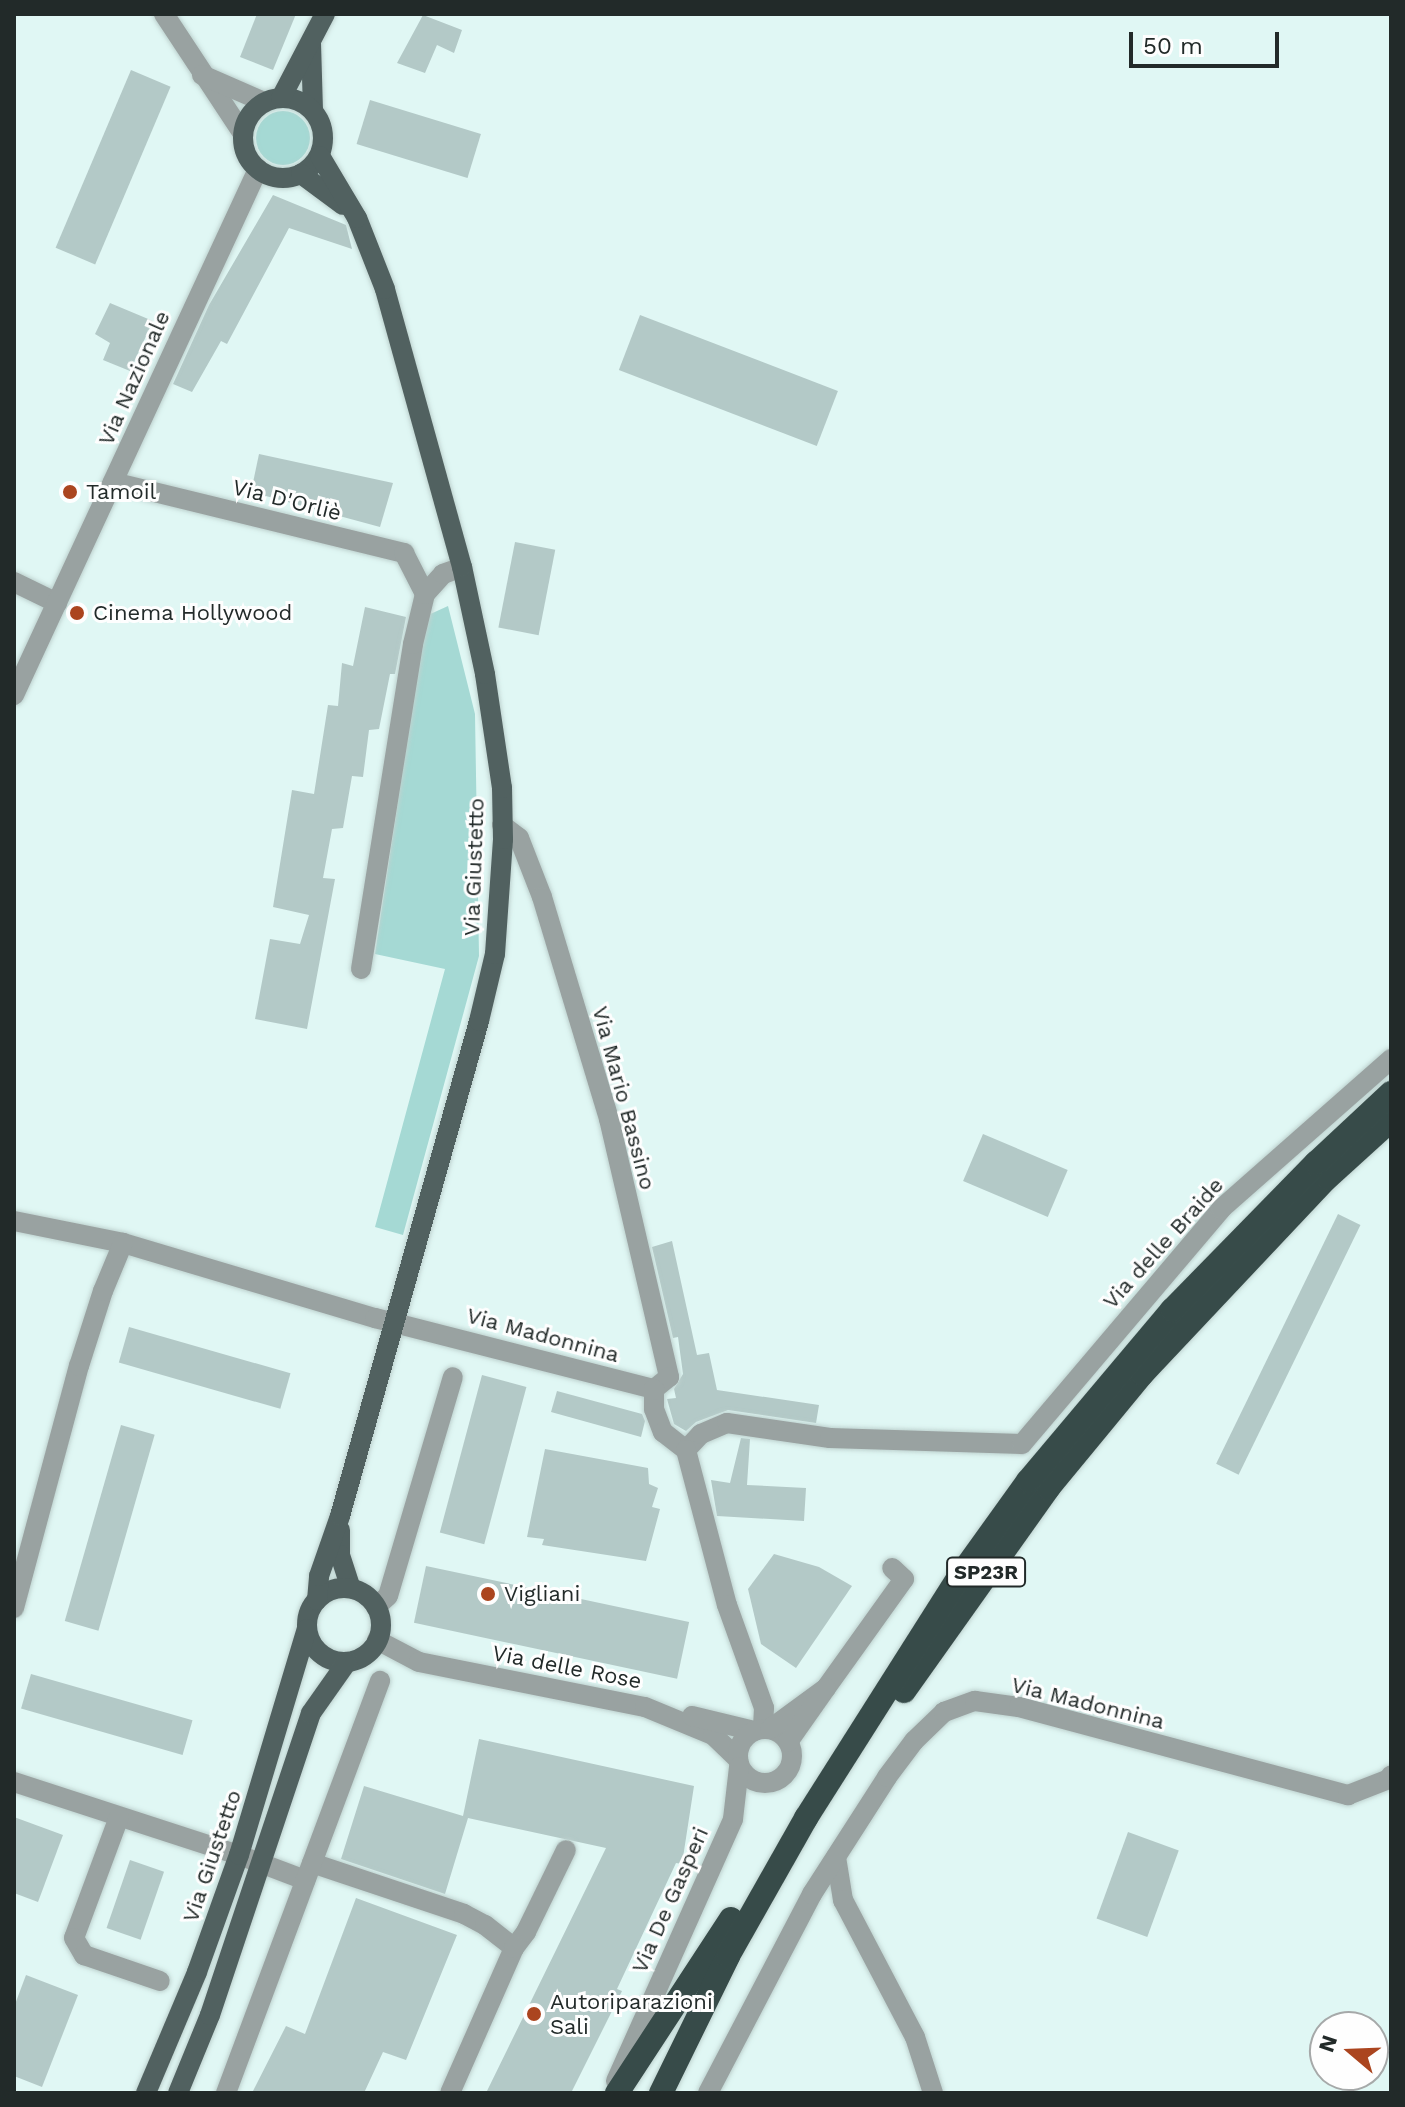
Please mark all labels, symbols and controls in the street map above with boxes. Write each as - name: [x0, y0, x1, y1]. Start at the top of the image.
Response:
- scale bar: [1133, 16, 1283, 66]
- text: 50 m: [1143, 32, 1203, 60]
- street label: Via Nazionale: [92, 306, 176, 450]
- street label: Via D'Orliè: [230, 474, 344, 526]
- place label: Tamoil: [86, 479, 156, 505]
- marker: Tamoil: [61, 483, 79, 501]
- place label: Cinema Hollywood: [93, 600, 293, 626]
- marker: Cinema Hollywood: [68, 604, 86, 622]
- street label: Via Giustetto: [458, 797, 490, 937]
- street label: Via Mario Bassino: [587, 1003, 661, 1193]
- street label: Via delle Braide: [1097, 1172, 1229, 1314]
- street label: Via Madonnina: [464, 1302, 622, 1368]
- road number: SP23R: [946, 1556, 1026, 1588]
- place label: Vigliani: [504, 1581, 580, 1607]
- marker: Vigliani: [479, 1585, 497, 1603]
- street label: Via delle Rose: [490, 1640, 644, 1694]
- street label: Via Madonnina: [1008, 1671, 1168, 1735]
- street label: Via Giustetto: [177, 1786, 247, 1926]
- street label: Via De Gasperi: [626, 1823, 714, 1977]
- place label: Autoriparazioni Sali: [550, 1988, 713, 2040]
- marker: Autoriparazioni Sali: [525, 2005, 543, 2023]
- north arrow: [1309, 2011, 1389, 2091]
- text: N: [1313, 2032, 1342, 2055]

